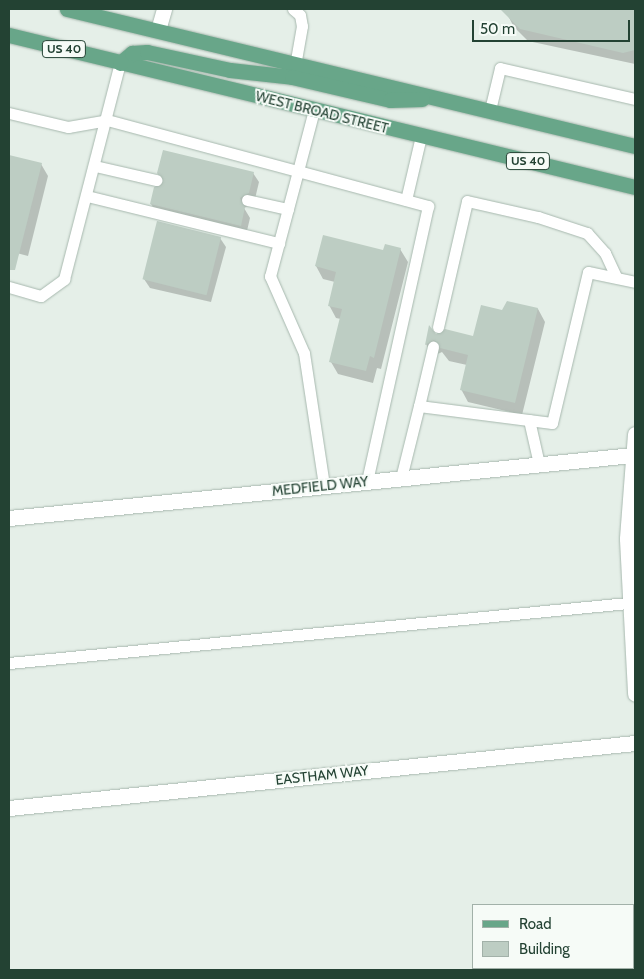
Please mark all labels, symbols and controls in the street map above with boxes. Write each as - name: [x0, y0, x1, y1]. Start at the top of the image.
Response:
- scale bar: [474, 10, 632, 42]
- text: 50 m: [480, 20, 515, 38]
- road number: US 40: [42, 40, 86, 59]
- street label: WEST BROAD STREET: [254, 87, 390, 137]
- road number: US 40: [506, 152, 550, 170]
- street label: MEDFIELD WAY: [271, 473, 369, 499]
- street label: EASTHAM WAY: [275, 762, 369, 788]
- legend: [472, 904, 634, 969]
- text: Road: [519, 915, 552, 933]
- text: Building: [519, 940, 570, 958]

